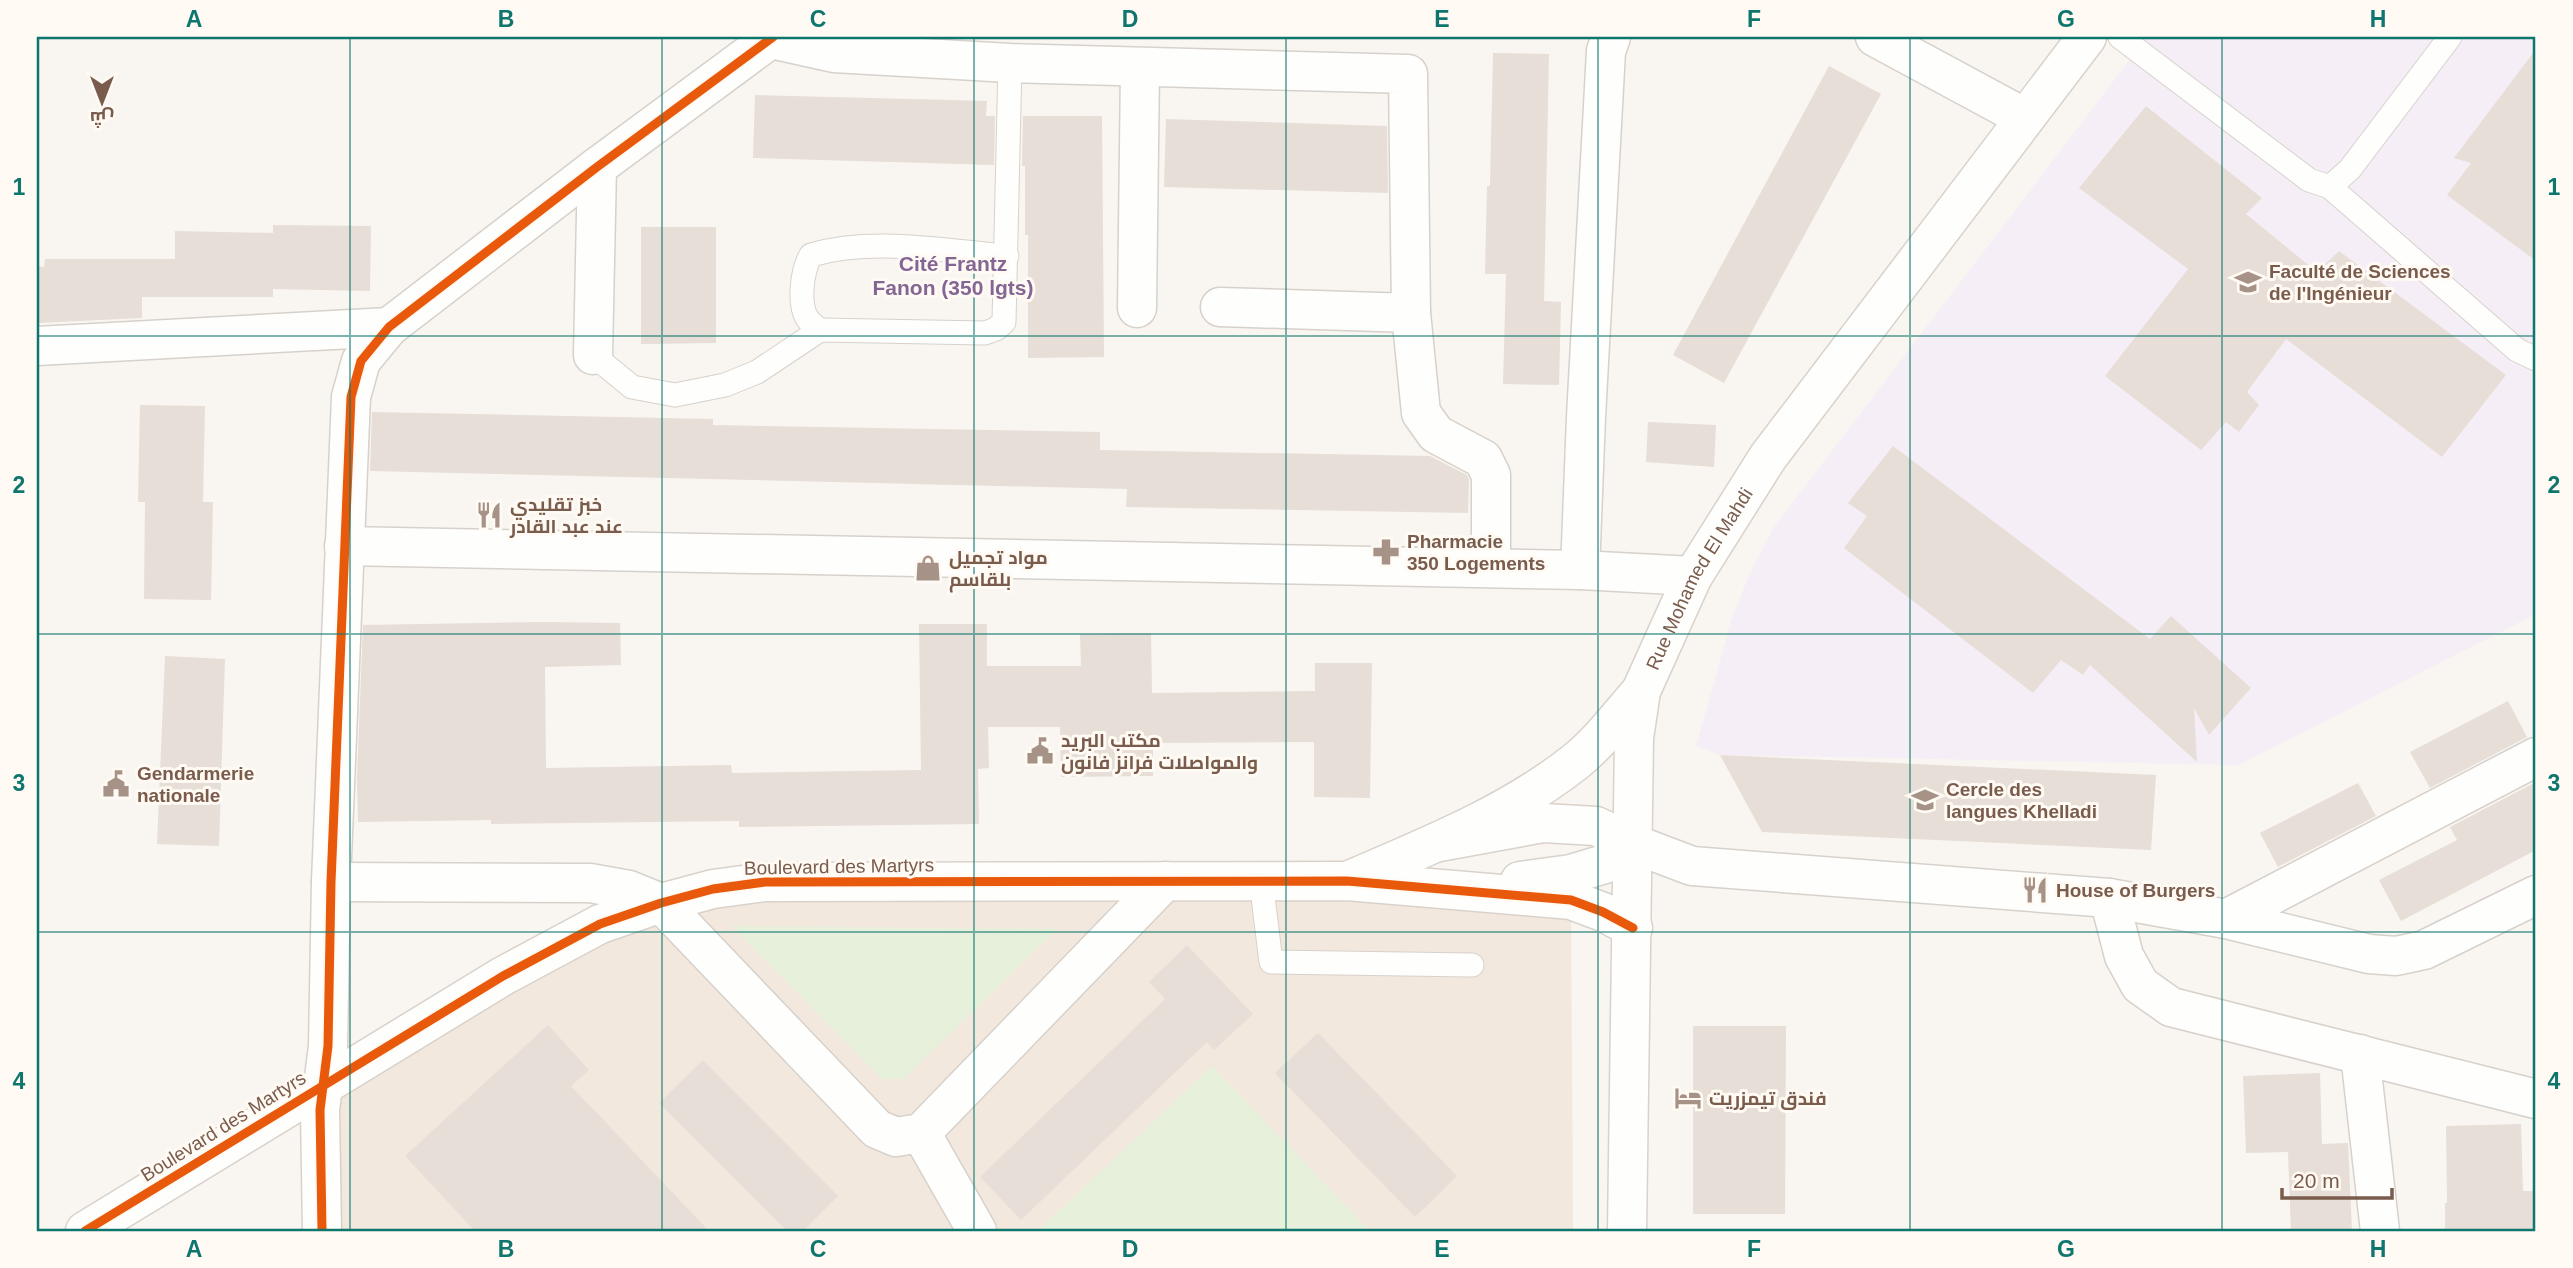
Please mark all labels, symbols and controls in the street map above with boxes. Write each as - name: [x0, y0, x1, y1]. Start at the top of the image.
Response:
- text: A: [186, 6, 202, 32]
- text: B: [498, 6, 514, 32]
- text: C: [810, 6, 826, 32]
- text: D: [1122, 6, 1138, 32]
- text: E: [1434, 6, 1450, 32]
- text: F: [1747, 6, 1761, 32]
- text: G: [2057, 6, 2075, 32]
- text: H: [2370, 6, 2386, 32]
- north arrow: [66, 66, 136, 136]
- text: ش: [90, 107, 114, 129]
- text: 1: [13, 174, 26, 200]
- text: 1: [2548, 174, 2561, 200]
- district label: Cité Frantz Fanon (350 lgts): [872, 252, 1034, 299]
- place label: Faculté de Sciences de l'Ingénieur: [2269, 261, 2451, 304]
- school or university icon: Faculté de Sciences de l'Ingénieur: [2233, 267, 2263, 297]
- text: 2: [13, 472, 25, 498]
- text: 2: [2548, 472, 2560, 498]
- street label: Rue Mohamed El Mahdi: [1642, 484, 1757, 673]
- place label: خبز تقليدي عند عبد القادر: [509, 494, 623, 538]
- restaurant icon: خبز تقليدي عند عبد القادر: [474, 500, 504, 530]
- place label: Pharmacie 350 Logements: [1407, 531, 1545, 574]
- pharmacy icon: Pharmacie 350 Logements: [1371, 537, 1401, 567]
- place label: مواد تجميل بلقاسم: [949, 547, 1048, 593]
- shop icon: مواد تجميل بلقاسم: [913, 553, 943, 583]
- place label: مكتب البريد والمواصلات فرانز فانون: [1061, 730, 1258, 774]
- public building icon: مكتب البريد والمواصلات فرانز فانون: [1025, 736, 1055, 766]
- place label: Gendarmerie nationale: [137, 763, 254, 806]
- public building icon: Gendarmerie nationale: [101, 769, 131, 799]
- text: 3: [13, 770, 25, 796]
- text: 3: [2548, 770, 2560, 796]
- place label: Cercle des langues Khelladi: [1946, 779, 2097, 822]
- school or university icon: Cercle des langues Khelladi: [1910, 785, 1940, 815]
- street label: Boulevard des Martyrs: [744, 854, 934, 879]
- restaurant icon: House of Burgers: [2020, 875, 2050, 905]
- place label: House of Burgers: [2056, 880, 2215, 901]
- street label: Boulevard des Martyrs: [137, 1067, 309, 1186]
- text: 4: [13, 1068, 26, 1094]
- text: 4: [2548, 1068, 2561, 1094]
- hotel icon: فندق تيمزريت: [1673, 1083, 1703, 1113]
- place label: فندق تيمزريت: [1709, 1088, 1827, 1110]
- scale bar: [2282, 1156, 2393, 1200]
- text: 20 m: [2293, 1169, 2340, 1192]
- text: A: [186, 1236, 202, 1262]
- text: B: [498, 1236, 514, 1262]
- text: C: [810, 1236, 826, 1262]
- text: D: [1122, 1236, 1138, 1262]
- text: E: [1434, 1236, 1450, 1262]
- text: F: [1747, 1236, 1761, 1262]
- text: G: [2057, 1236, 2075, 1262]
- text: H: [2370, 1236, 2386, 1262]

